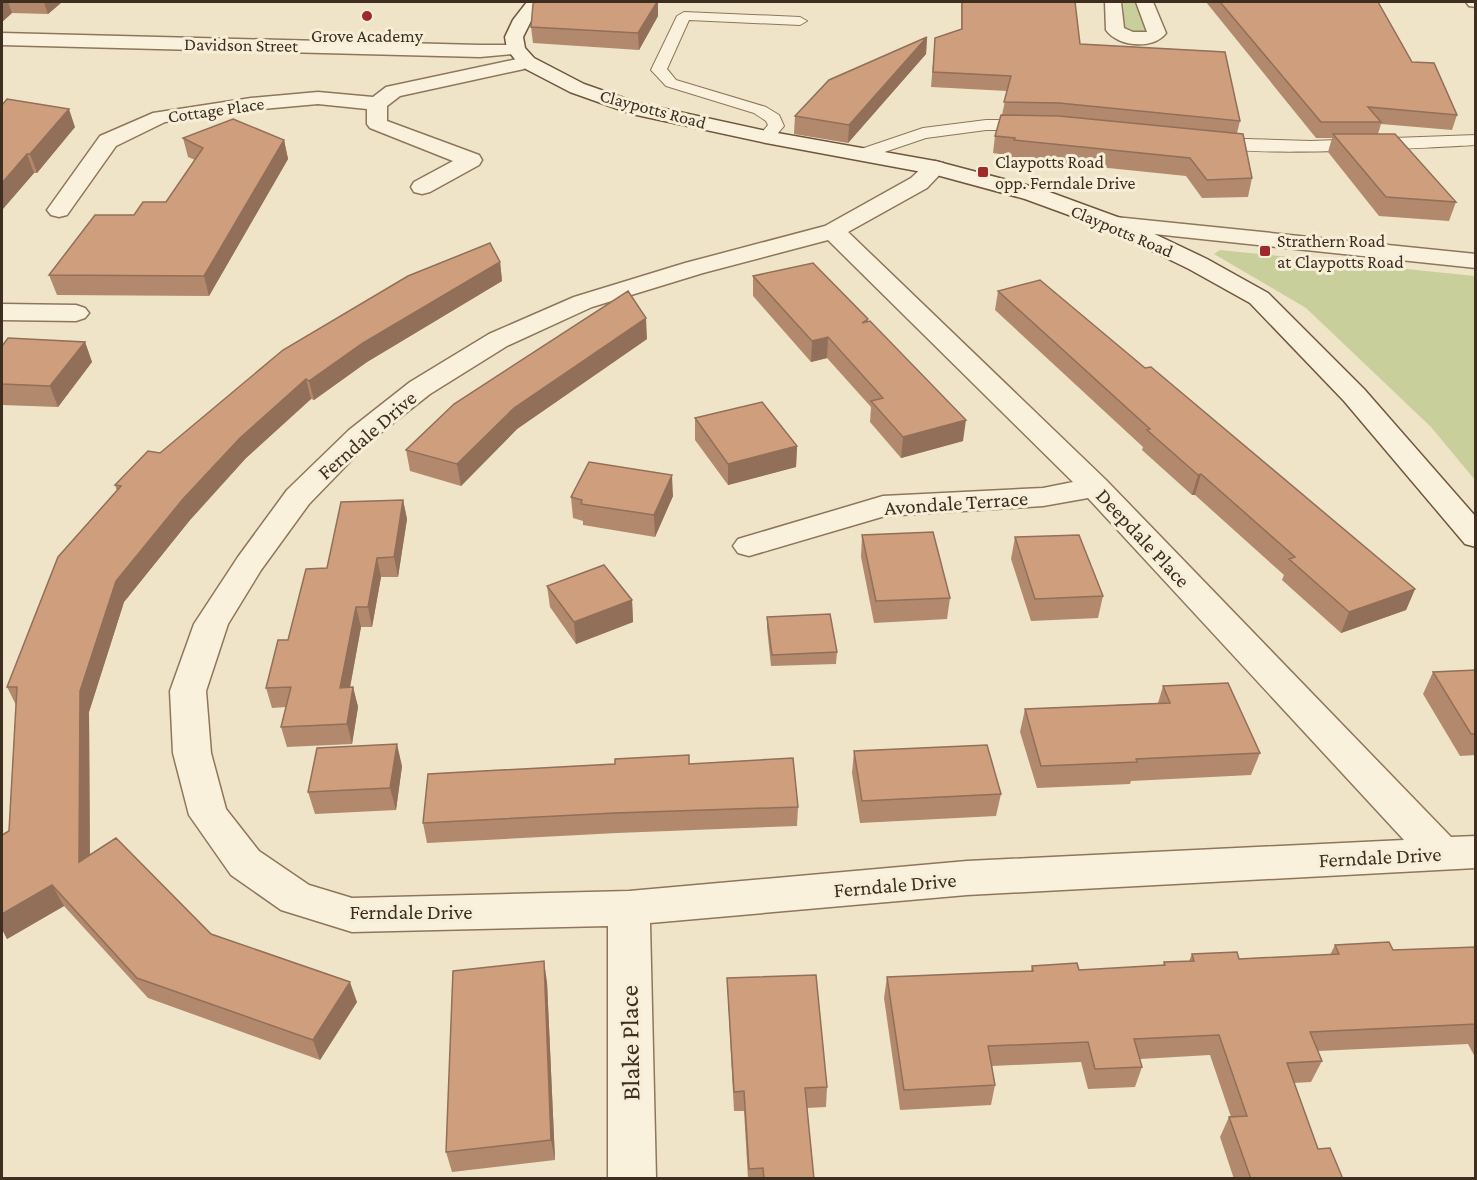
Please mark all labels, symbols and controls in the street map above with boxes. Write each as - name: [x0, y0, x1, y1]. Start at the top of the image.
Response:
- marker: Grove Academy: [360, 9, 374, 23]
- place label: Grove Academy: [311, 26, 424, 46]
- street label: Davidson Street: [184, 34, 299, 56]
- street label: Claypotts Road: [598, 85, 709, 133]
- street label: Cottage Place: [167, 93, 265, 127]
- place label: Claypotts Road opp. Ferndale Drive: [995, 152, 1136, 193]
- marker: Claypotts Road opp. Ferndale Drive: [976, 165, 990, 179]
- street label: Claypotts Road: [1068, 201, 1177, 262]
- place label: Strathern Road at Claypotts Road: [1277, 231, 1404, 272]
- marker: Strathern Road at Claypotts Road: [1258, 244, 1272, 258]
- street label: Ferndale Drive: [313, 386, 421, 484]
- street label: Deepdale Place: [1091, 484, 1195, 592]
- street label: Avondale Terrace: [883, 486, 1029, 520]
- street label: Ferndale Drive: [1318, 842, 1442, 872]
- street label: Ferndale Drive: [833, 868, 957, 902]
- street label: Ferndale Drive: [350, 900, 473, 924]
- street label: Blake Place: [614, 985, 646, 1101]

